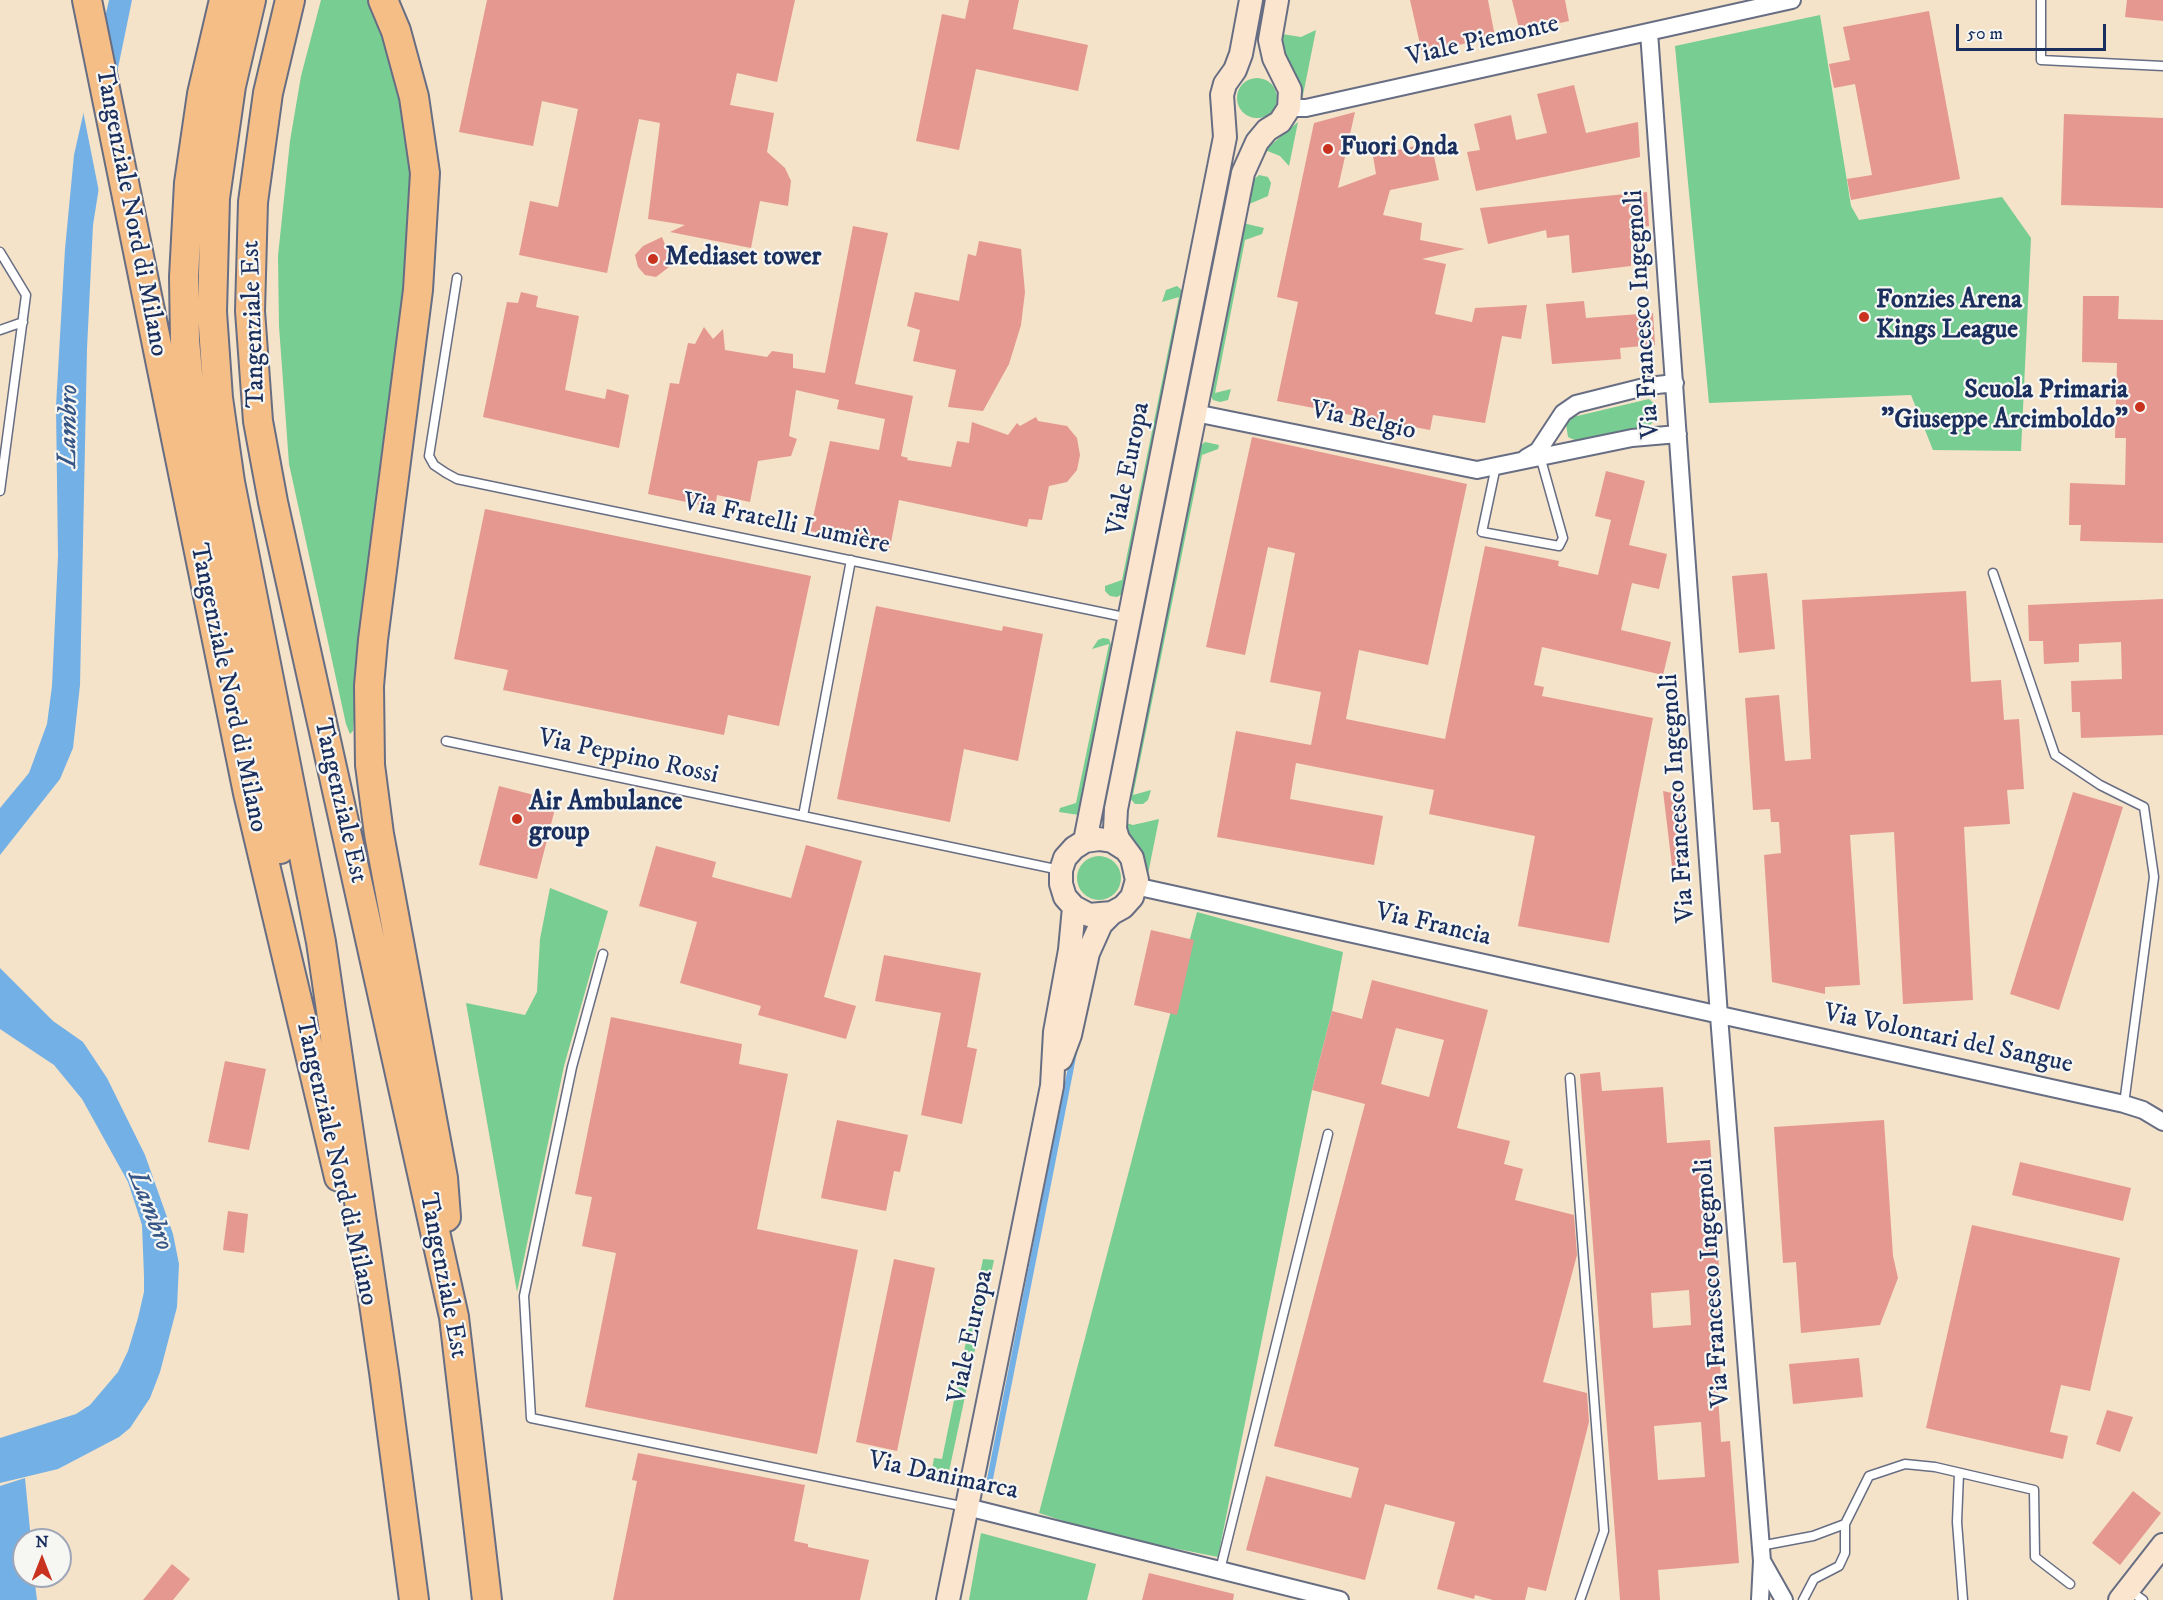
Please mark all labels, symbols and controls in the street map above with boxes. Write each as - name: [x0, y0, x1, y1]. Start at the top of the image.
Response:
- street label: Viale Piemonte: [1404, 9, 1562, 75]
- scale bar: [1959, 12, 2109, 50]
- text: 50 m: [1967, 23, 2003, 45]
- street label: Tangenziale Nord di Milano: [87, 65, 173, 359]
- place label: Fuori Onda: [1340, 133, 1458, 165]
- marker: Fuori Onda: [1321, 142, 1335, 156]
- street label: Via Francesco Ingegnoli: [1620, 188, 1668, 440]
- street label: Tangenziale Est: [236, 240, 274, 408]
- place label: Mediaset tower: [665, 243, 821, 275]
- marker: Mediaset tower: [646, 252, 660, 266]
- place label: Fonzies Arena Kings League: [1876, 286, 2022, 348]
- marker: Fonzies Arena Kings League: [1857, 310, 1871, 324]
- place label: Scuola Primaria "Giuseppe Arcimboldo": [1881, 376, 2128, 437]
- water label: Lambro: [53, 384, 87, 468]
- street label: Via Belgio: [1308, 396, 1418, 448]
- street label: Viale Europa: [1102, 400, 1158, 538]
- marker: Scuola Primaria "Giuseppe Arcimboldo": [2133, 400, 2147, 414]
- street label: Via Fratelli Lumière: [680, 488, 892, 562]
- street label: Tangenziale Nord di Milano: [181, 541, 273, 835]
- street label: Via Francesco Ingegnoli: [1655, 672, 1703, 924]
- street label: Tangenziale Est: [305, 716, 373, 886]
- street label: Via Peppino Rossi: [535, 724, 721, 792]
- place label: Air Ambulance group: [529, 788, 683, 850]
- marker: Air Ambulance group: [510, 812, 524, 826]
- street label: Via Francia: [1372, 898, 1494, 954]
- street label: Via Volontari del Sangue: [1821, 998, 2075, 1082]
- street label: Tangenziale Nord di Milano: [287, 1015, 383, 1309]
- street label: Via Francesco Ingegnoli: [1690, 1157, 1738, 1409]
- water label: Lambro: [119, 1166, 179, 1256]
- street label: Tangenziale Est: [411, 1191, 473, 1361]
- street label: Viale Europa: [943, 1268, 1001, 1406]
- street label: Via Danimarca: [865, 1446, 1021, 1508]
- north arrow: [12, 1528, 72, 1588]
- text: N: [35, 1532, 49, 1552]

